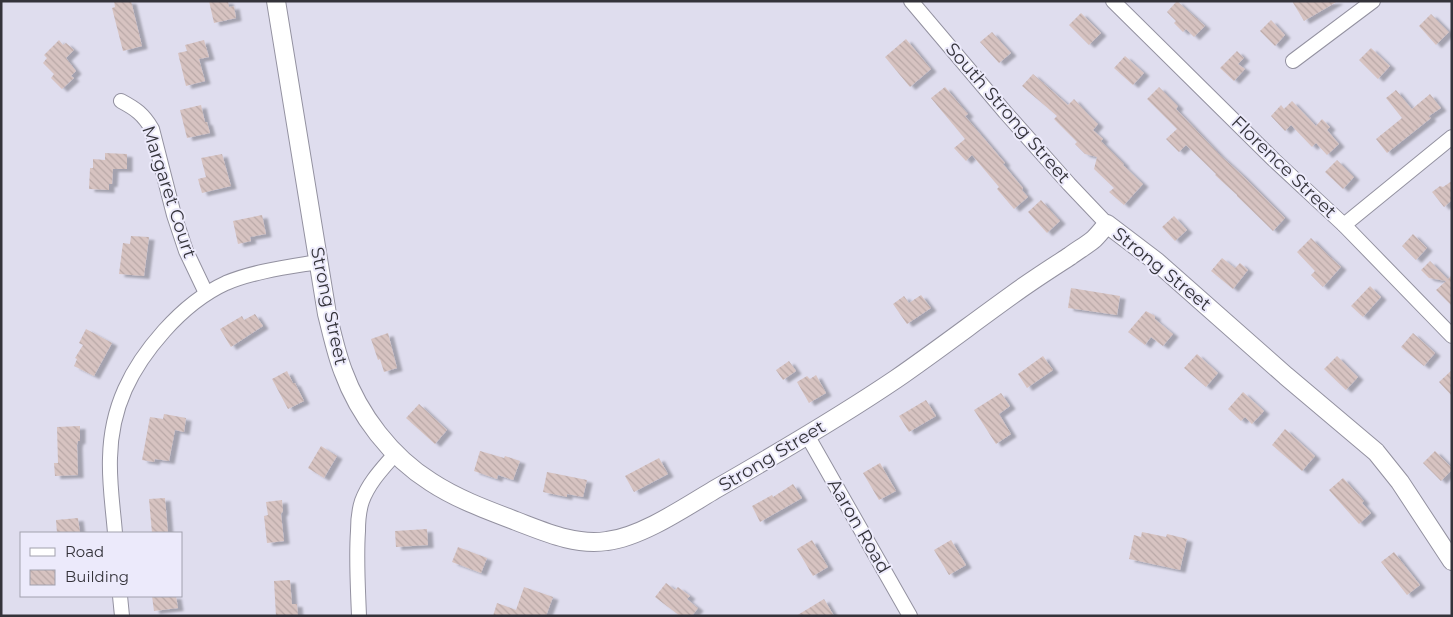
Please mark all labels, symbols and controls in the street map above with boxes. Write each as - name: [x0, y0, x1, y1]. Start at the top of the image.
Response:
- street label: South Strong Street: [941, 38, 1075, 188]
- street label: Florence Street: [1227, 111, 1341, 223]
- street label: Margaret Court: [137, 123, 201, 261]
- street label: Strong Street: [1108, 223, 1216, 315]
- street label: Strong Street: [306, 245, 352, 367]
- street label: Strong Street: [715, 416, 829, 496]
- street label: Aaron Road: [823, 475, 895, 577]
- legend: [20, 532, 182, 597]
- text: Road: [65, 542, 104, 561]
- text: Building: [65, 567, 129, 586]

